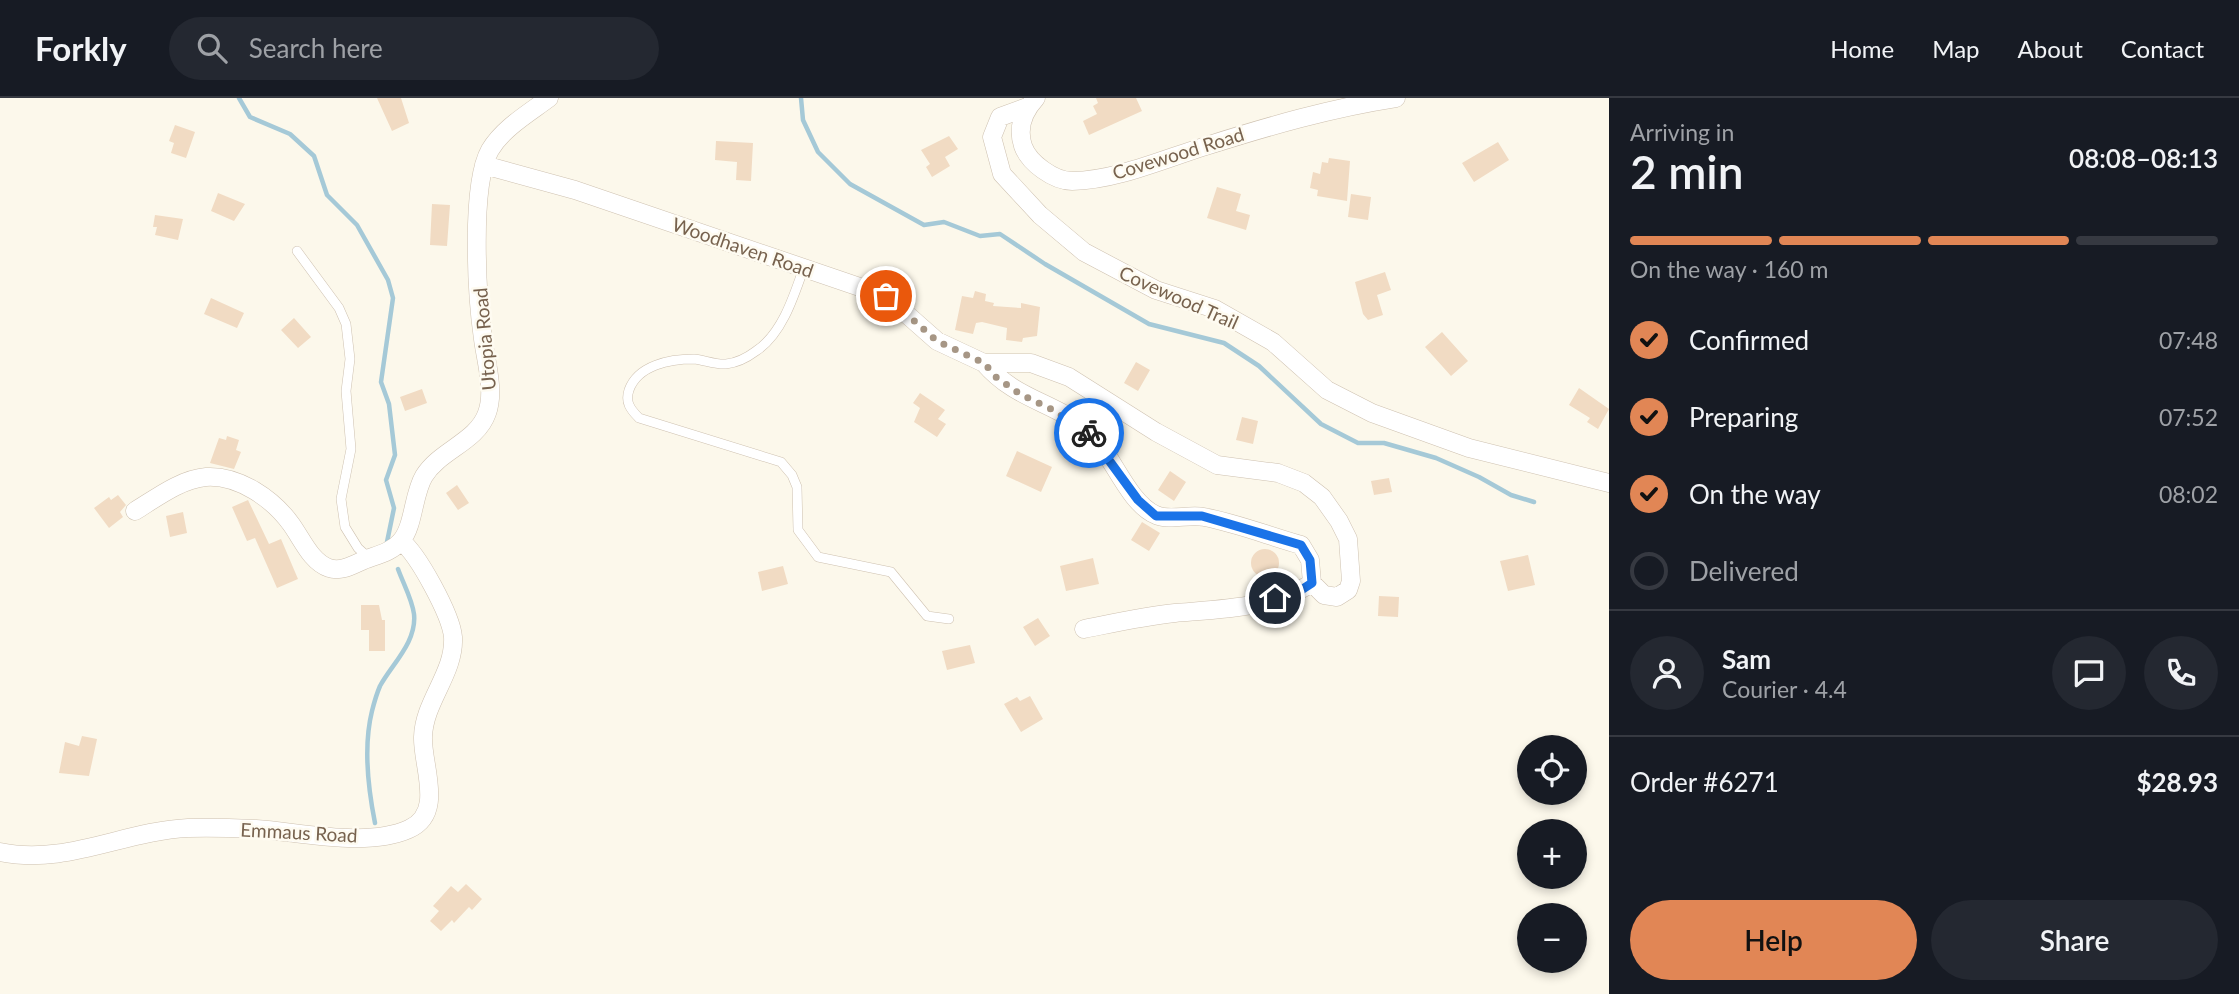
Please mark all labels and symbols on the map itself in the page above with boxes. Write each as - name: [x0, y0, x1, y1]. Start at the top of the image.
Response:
- street label: Covewood Road: [1109, 122, 1247, 184]
- street label: Woodhaven Road: [669, 212, 817, 282]
- street label: Covewood Trail: [1116, 260, 1242, 334]
- pin: [856, 266, 916, 326]
- street label: Utopia Road: [468, 287, 500, 391]
- courier: [1054, 398, 1124, 468]
- pin: [1245, 568, 1305, 628]
- street label: Emmaus Road: [240, 817, 358, 847]

